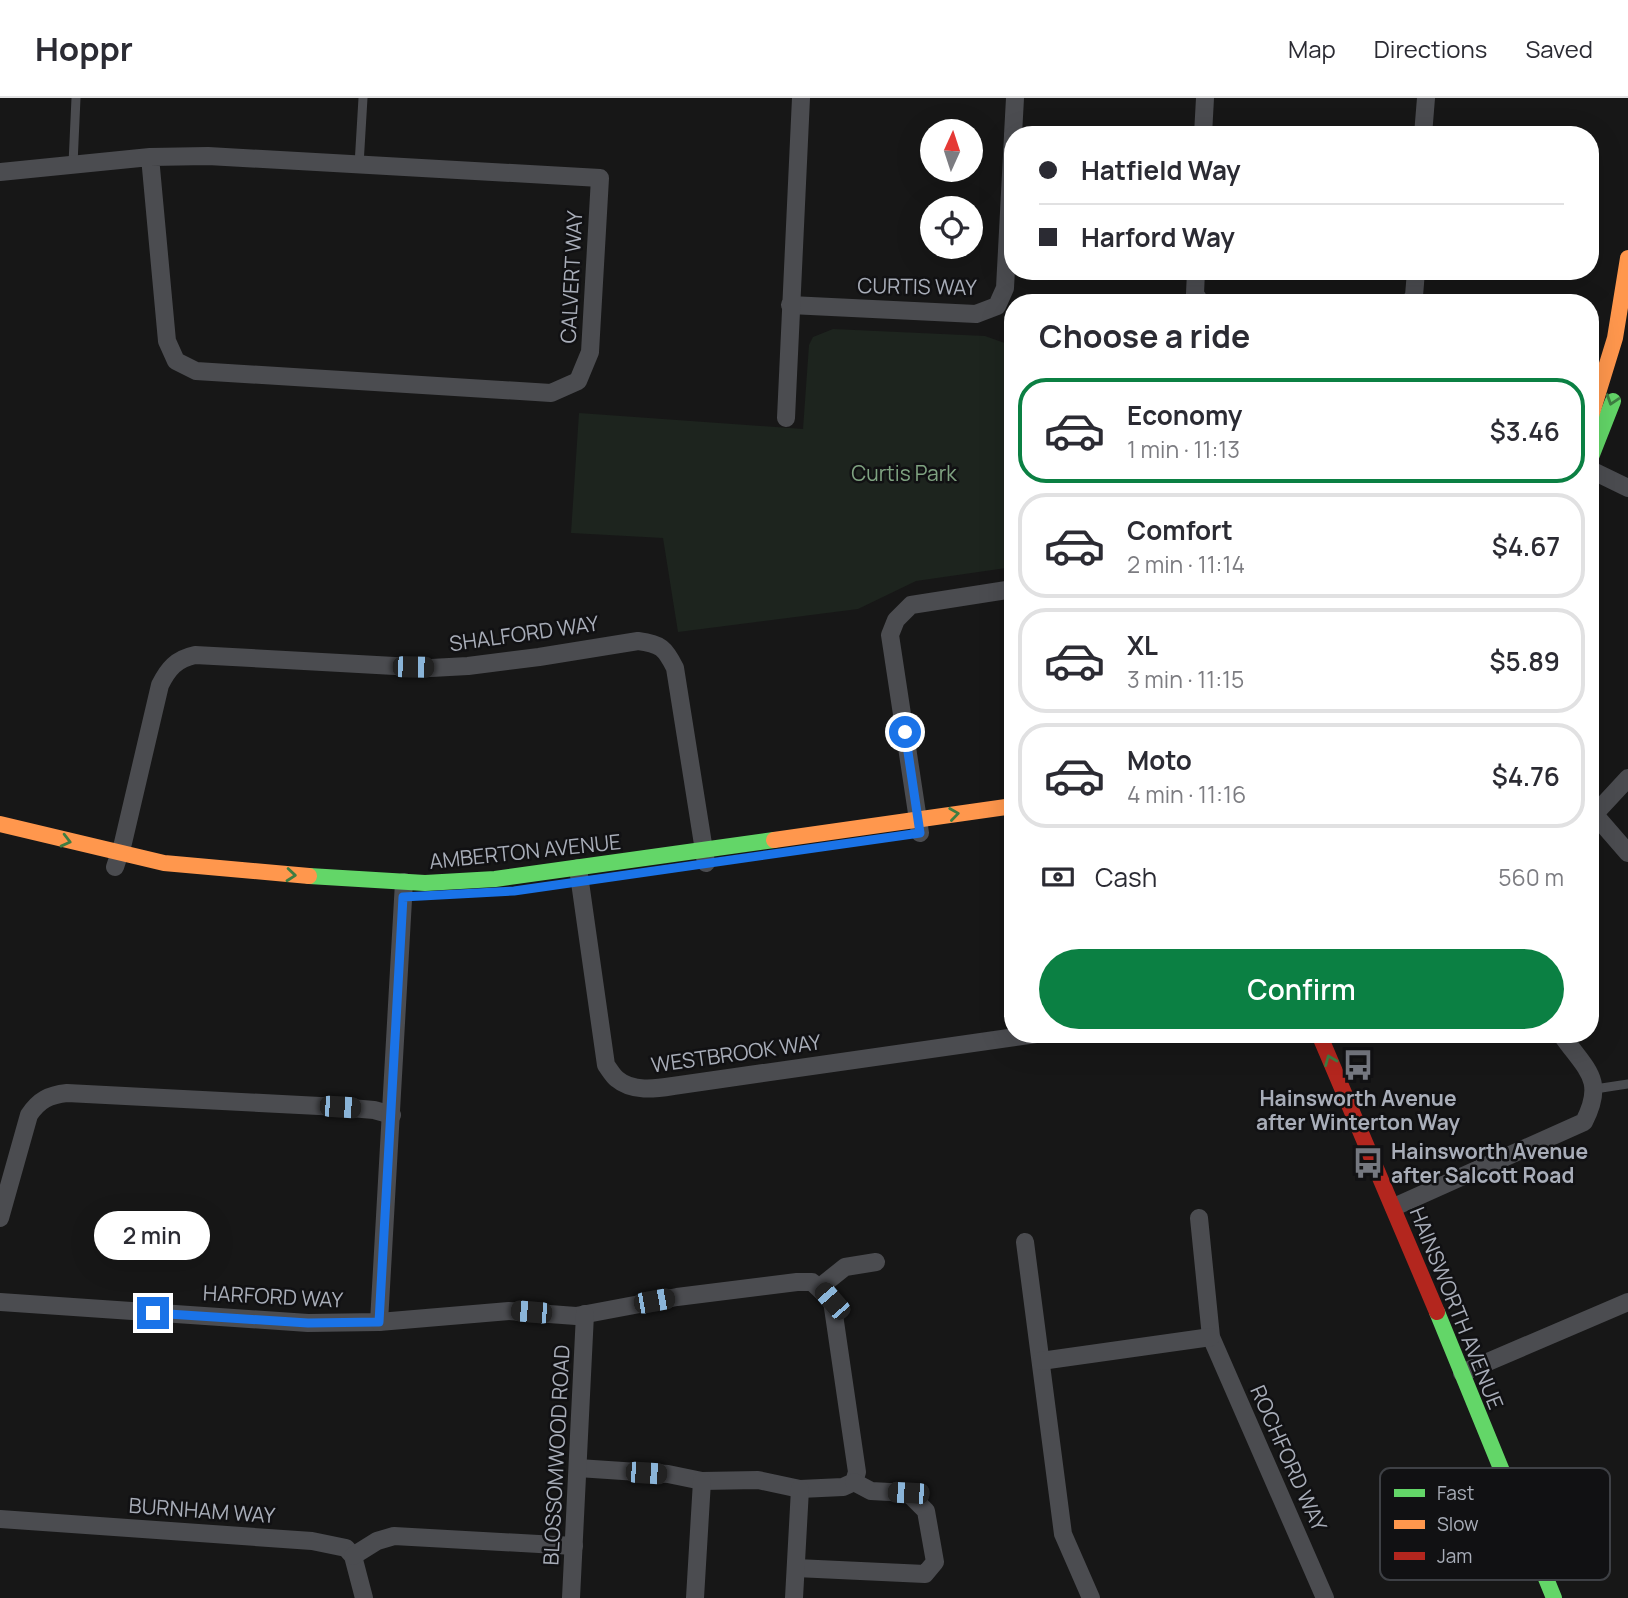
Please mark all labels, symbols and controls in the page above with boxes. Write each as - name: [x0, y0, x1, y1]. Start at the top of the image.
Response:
- text: Hoppr: [35, 26, 133, 71]
- text: Map: [1288, 32, 1336, 65]
- text: Directions: [1374, 32, 1487, 65]
- text: Saved: [1525, 32, 1593, 65]
- north arrow: [920, 119, 984, 182]
- map controls: [920, 119, 983, 259]
- text: Hatfield Way: [1081, 152, 1241, 188]
- button: locate: [920, 196, 983, 259]
- street label: CALVERT WAY: [554, 210, 588, 344]
- text: Harford Way: [1081, 219, 1235, 255]
- street label: CURTIS WAY: [857, 271, 977, 301]
- text: Choose a ride: [1039, 314, 1250, 358]
- one-way arrow: [1606, 394, 1620, 406]
- text: Economy: [1127, 397, 1242, 433]
- icon: car: [1043, 399, 1106, 462]
- text: $3.46: [1490, 413, 1560, 449]
- text: 1 min · 11:13: [1127, 433, 1240, 465]
- park label: Curtis Park: [851, 459, 957, 487]
- text: Comfort: [1127, 512, 1233, 548]
- icon: car: [1043, 514, 1106, 577]
- text: $4.67: [1492, 528, 1560, 564]
- text: 2 min · 11:14: [1127, 548, 1245, 580]
- street label: SHALFORD WAY: [448, 609, 601, 657]
- text: XL: [1127, 627, 1158, 663]
- icon: car: [1043, 629, 1106, 692]
- text: $5.89: [1490, 643, 1560, 679]
- car: [392, 656, 435, 678]
- text: 3 min · 11:15: [1127, 663, 1244, 695]
- route start: [889, 716, 921, 748]
- text: Moto: [1127, 742, 1192, 778]
- icon: car: [1043, 744, 1106, 807]
- text: $4.76: [1492, 758, 1560, 794]
- text: 4 min · 11:16: [1127, 778, 1246, 810]
- one-way arrow: [948, 807, 960, 822]
- street label: AMBERTON AVENUE: [428, 827, 622, 875]
- one-way arrow: [60, 832, 72, 847]
- icon: cash: [1039, 858, 1077, 896]
- text: Cash: [1095, 859, 1157, 895]
- text: 560 m: [1498, 861, 1564, 893]
- one-way arrow: [285, 867, 296, 882]
- button: Confirm: [1039, 949, 1564, 1029]
- street label: WESTBROOK WAY: [649, 1027, 823, 1079]
- bus stop icon: Hainsworth Avenue after Winterton Way: [1341, 1048, 1375, 1082]
- one-way arrow: [1324, 1055, 1338, 1067]
- place label: Hainsworth Avenue after Winterton Way: [1256, 1084, 1460, 1136]
- car: [319, 1095, 362, 1119]
- place label: Hainsworth Avenue after Salcott Road: [1391, 1137, 1588, 1189]
- bus stop icon: Hainsworth Avenue after Salcott Road: [1351, 1146, 1385, 1180]
- street label: HAINSWORTH AVENUE: [1404, 1203, 1510, 1413]
- callout: 2 min: [95, 1212, 211, 1260]
- text: 2 min: [123, 1219, 181, 1251]
- street label: HARFORD WAY: [202, 1278, 344, 1314]
- car: [811, 1278, 854, 1324]
- car: [632, 1287, 677, 1315]
- route end: [137, 1297, 169, 1329]
- car: [510, 1300, 553, 1324]
- street label: BLOSSOMWOOD ROAD: [536, 1344, 576, 1566]
- street label: ROCHFORD WAY: [1244, 1381, 1334, 1536]
- car: [625, 1461, 668, 1485]
- legend: [1380, 1468, 1610, 1580]
- text: Fast: [1437, 1480, 1474, 1506]
- car: [887, 1481, 930, 1505]
- street label: BURNHAM WAY: [128, 1491, 276, 1529]
- text: Slow: [1437, 1511, 1479, 1537]
- text: Jam: [1437, 1543, 1472, 1569]

